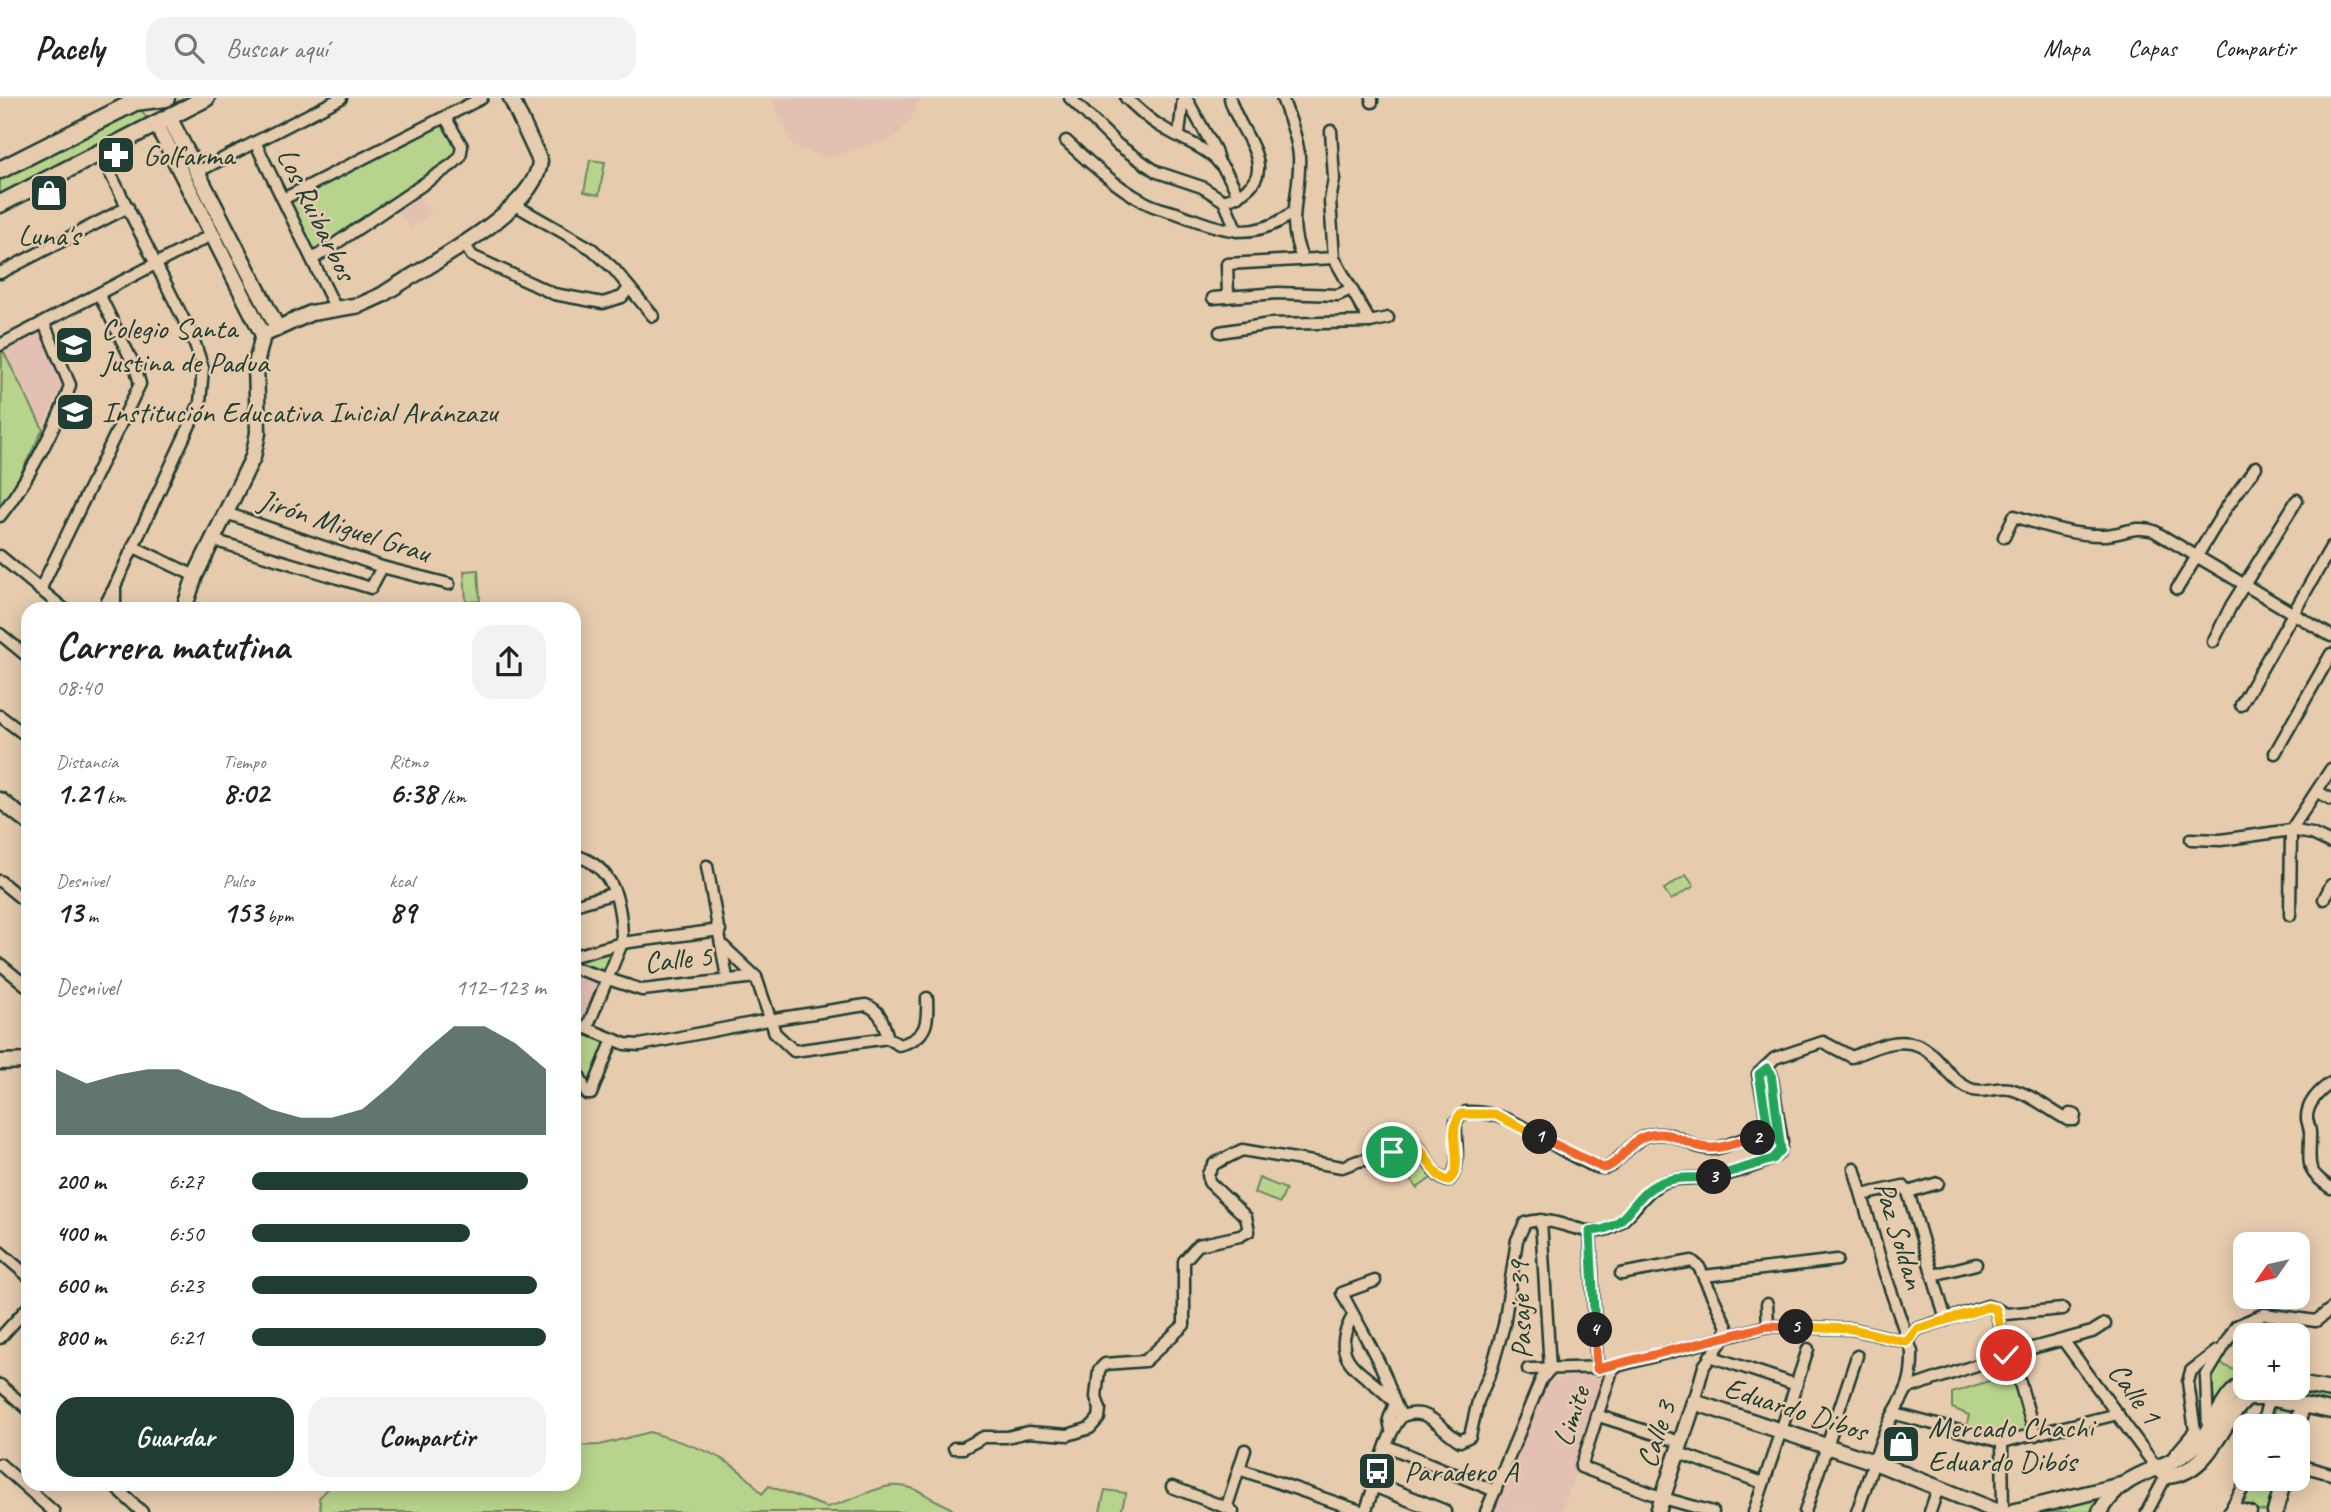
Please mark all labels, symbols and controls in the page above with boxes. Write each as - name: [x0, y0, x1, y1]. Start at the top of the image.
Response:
- search box: [146, 17, 636, 80]
- text: Pacely: [35, 27, 104, 69]
- icon: search: [170, 29, 208, 67]
- text: Buscar aquí: [226, 32, 328, 65]
- text: Mapa: [2043, 33, 2090, 63]
- text: Capas: [2128, 33, 2176, 63]
- text: Compartir: [2214, 33, 2296, 63]
- pharmacy icon: Golfarma: [95, 134, 137, 176]
- place label: Golfarma: [143, 136, 237, 174]
- street label: Los Ruibarbos: [269, 141, 367, 289]
- shop icon: Luna's: [28, 172, 70, 214]
- place label: Luna's: [18, 216, 83, 254]
- place label: Colegio Santa Justina de Padua: [99, 309, 271, 381]
- school or university icon: Colegio Santa Justina de Padua: [53, 324, 95, 366]
- school or university icon: Institución Educativa Inicial Aránzazu: [54, 391, 96, 433]
- place label: Institución Educativa Inicial Aránzazu: [102, 393, 500, 431]
- street label: Jirón Miguel Grau: [253, 480, 437, 572]
- text: Carrera matutina: [56, 623, 290, 670]
- button: share: [472, 625, 546, 699]
- text: 08:40: [56, 673, 102, 702]
- text: Distancia: [56, 750, 118, 774]
- text: Tiempo: [223, 750, 266, 774]
- text: Ritmo: [389, 750, 428, 774]
- text: 1.21: [56, 774, 102, 812]
- text: 8:02: [223, 774, 269, 812]
- text: 6:38: [389, 774, 436, 812]
- text: km: [102, 785, 126, 809]
- text: /km: [436, 785, 466, 809]
- text: Desnivel: [56, 869, 108, 893]
- text: Pulso: [223, 869, 255, 893]
- text: kcal: [389, 869, 414, 893]
- text: 13: [56, 893, 83, 931]
- text: 153: [223, 893, 263, 931]
- text: 89: [389, 893, 416, 931]
- text: m: [83, 904, 98, 928]
- text: bpm: [263, 904, 293, 928]
- street label: Calle 5: [642, 936, 715, 981]
- text: Desnivel: [56, 973, 118, 1002]
- text: 112–123 m: [455, 973, 546, 1002]
- pin: 1: [1522, 1119, 1558, 1154]
- pin: 2: [1740, 1121, 1776, 1156]
- pin: [1362, 1122, 1422, 1182]
- text: 1: [1535, 1124, 1544, 1148]
- text: 2: [1753, 1125, 1762, 1149]
- icon: arrive: [1373, 1133, 1411, 1171]
- pin: 3: [1696, 1160, 1732, 1194]
- text: 3: [1709, 1164, 1718, 1188]
- text: 200 m: [56, 1167, 106, 1196]
- text: 6:27: [168, 1167, 204, 1196]
- street label: Paz Soldan: [1866, 1177, 1935, 1295]
- text: 400 m: [56, 1219, 106, 1248]
- text: 6:50: [168, 1219, 204, 1248]
- north arrow: [2233, 1232, 2310, 1309]
- map controls: [2233, 1232, 2310, 1491]
- street label: Pasaje 39: [1499, 1258, 1541, 1360]
- text: 600 m: [56, 1271, 106, 1300]
- text: 6:23: [168, 1271, 204, 1300]
- pin: 5: [1778, 1310, 1814, 1344]
- pin: 4: [1578, 1312, 1612, 1348]
- text: 5: [1791, 1314, 1800, 1338]
- text: 4: [1590, 1317, 1599, 1341]
- text: 800 m: [56, 1323, 106, 1352]
- text: 6:21: [168, 1323, 204, 1352]
- button: +: [2233, 1323, 2310, 1400]
- pin: [1976, 1325, 2036, 1385]
- icon: check: [1987, 1336, 2025, 1374]
- street label: Calle 1: [2100, 1354, 2171, 1433]
- street label: Eduardo Dibos: [1720, 1368, 1875, 1451]
- street label: Limite: [1544, 1379, 1599, 1451]
- street label: Calle 3: [1627, 1393, 1685, 1472]
- button: Guardar: [56, 1397, 294, 1477]
- button: Compartir: [308, 1397, 546, 1477]
- place label: Mercado Chachi Eduardo Dibós: [1928, 1408, 2097, 1480]
- button: −: [2233, 1414, 2310, 1491]
- shop icon: Mercado Chachi Eduardo Dibós: [1880, 1423, 1922, 1465]
- bus stop icon: Paradero A: [1356, 1450, 1398, 1492]
- place label: Paradero A: [1404, 1452, 1520, 1490]

